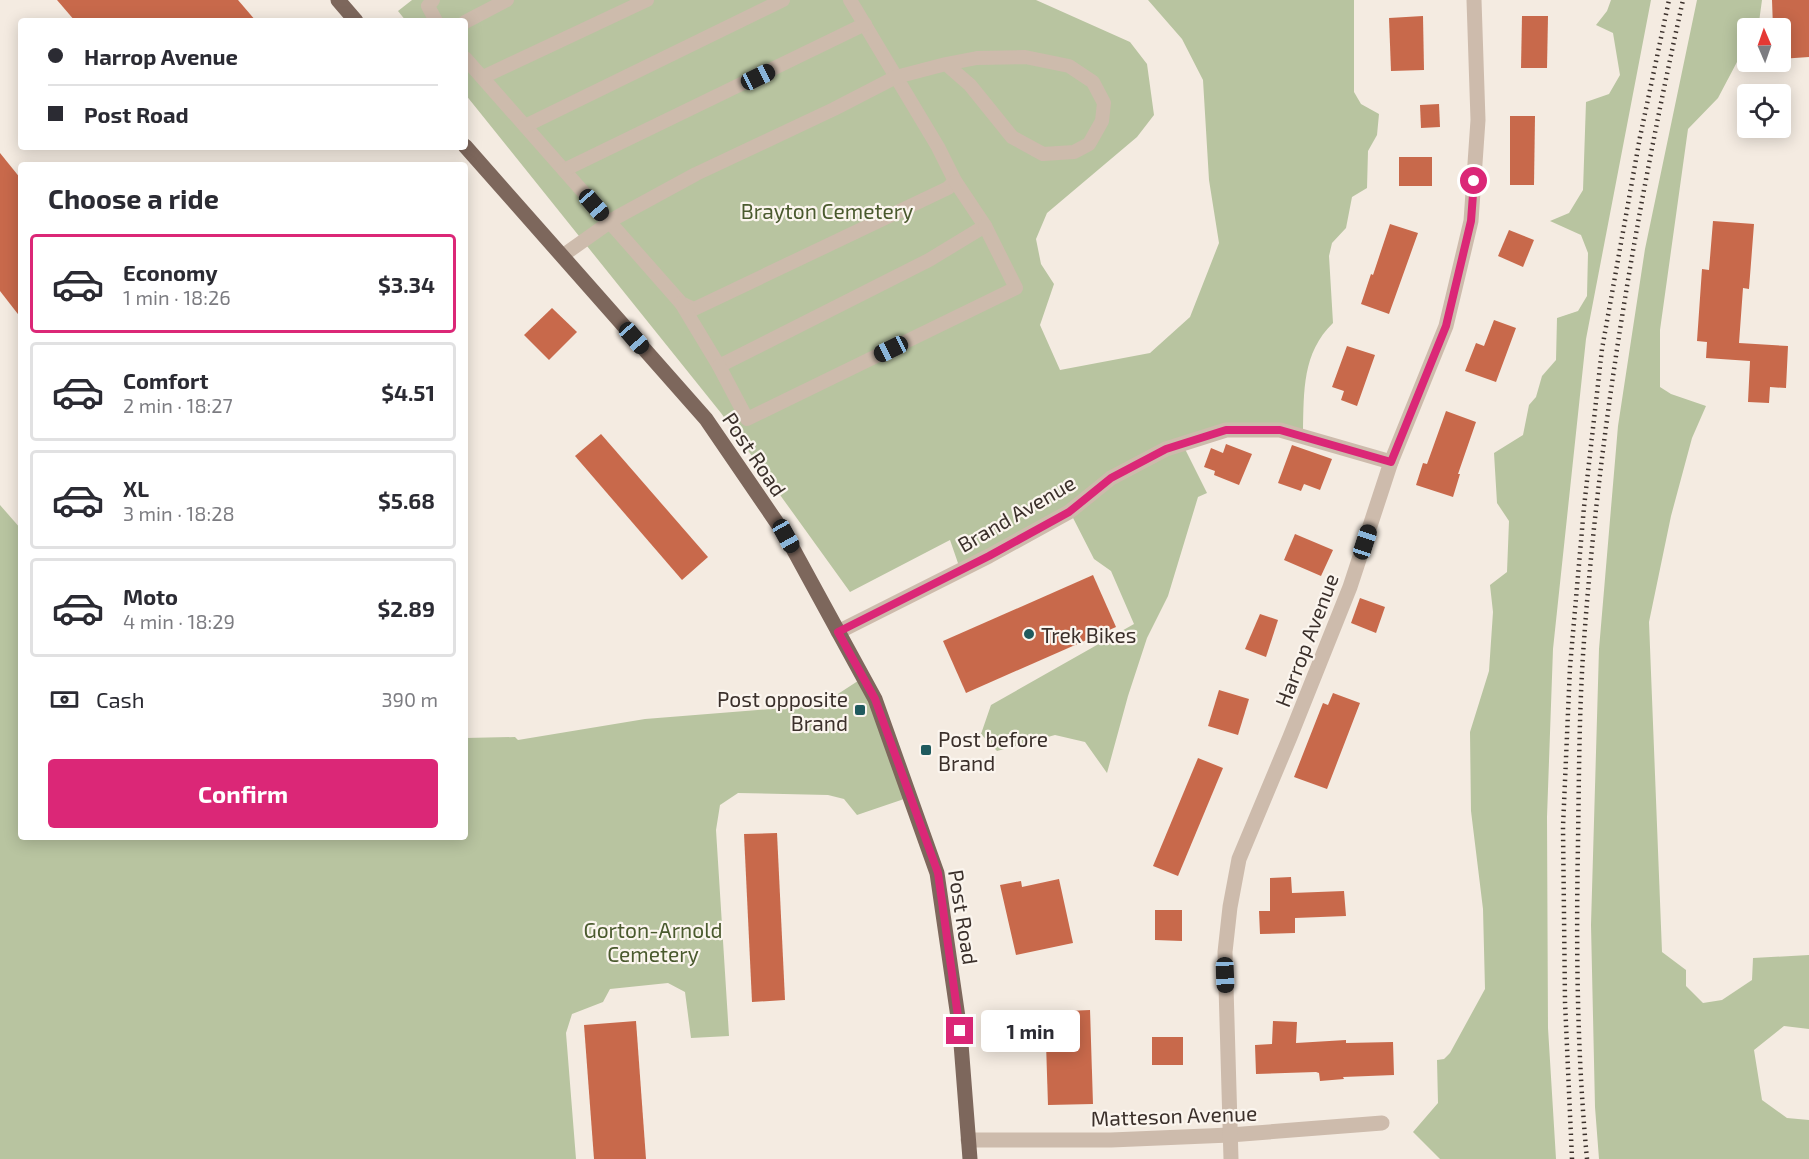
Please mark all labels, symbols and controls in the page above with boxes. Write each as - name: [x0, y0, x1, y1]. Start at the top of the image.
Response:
- north arrow: [1737, 18, 1791, 72]
- map controls: [1737, 18, 1791, 138]
- text: Harrop Avenue: [84, 43, 238, 69]
- car: [738, 61, 778, 93]
- button: locate: [1737, 84, 1791, 138]
- text: Post Road: [84, 101, 189, 127]
- route start: [1460, 167, 1487, 194]
- text: Choose a ride: [48, 182, 219, 214]
- car: [575, 186, 613, 224]
- park label: Brayton Cemetery: [741, 198, 913, 223]
- icon: car: [51, 257, 105, 311]
- text: Economy: [123, 259, 218, 285]
- text: $3.34: [378, 271, 435, 297]
- text: 1 min · 18:26: [123, 285, 231, 309]
- car: [615, 319, 653, 357]
- car: [871, 333, 911, 365]
- icon: car: [51, 365, 105, 419]
- text: Comfort: [123, 367, 208, 393]
- text: $4.51: [381, 379, 435, 405]
- text: 2 min · 18:27: [123, 393, 233, 417]
- street label: Post Road: [718, 407, 792, 501]
- street label: Brand Avenue: [953, 469, 1079, 557]
- icon: car: [51, 473, 105, 527]
- text: XL: [123, 475, 149, 501]
- text: $5.68: [378, 487, 435, 513]
- text: 3 min · 18:28: [123, 501, 235, 525]
- car: [769, 516, 803, 556]
- car: [1351, 522, 1379, 562]
- street label: Harrop Avenue: [1269, 570, 1343, 710]
- icon: car: [51, 581, 105, 635]
- text: Moto: [123, 583, 178, 609]
- text: $2.89: [377, 595, 435, 621]
- text: 4 min · 18:29: [123, 609, 235, 633]
- place label: Trek Bikes: [1041, 622, 1136, 647]
- marker: Trek Bikes: [1022, 627, 1036, 641]
- icon: cash: [48, 683, 81, 716]
- text: Cash: [96, 686, 145, 712]
- place label: Post opposite Brand: [717, 686, 848, 735]
- text: 390 m: [381, 687, 438, 711]
- marker: Post opposite Brand: [853, 703, 867, 717]
- place label: Post before Brand: [938, 726, 1048, 775]
- marker: Post before Brand: [919, 743, 933, 757]
- button: Confirm: [48, 759, 438, 828]
- street label: Post Road: [944, 868, 984, 966]
- park label: Gorton-Arnold Cemetery: [584, 917, 722, 966]
- car: [1215, 957, 1235, 993]
- callout: 1 min: [981, 1010, 1080, 1052]
- route end: [946, 1017, 973, 1044]
- text: 1 min: [1006, 1019, 1055, 1043]
- street label: Matteson Avenue: [1090, 1100, 1258, 1130]

